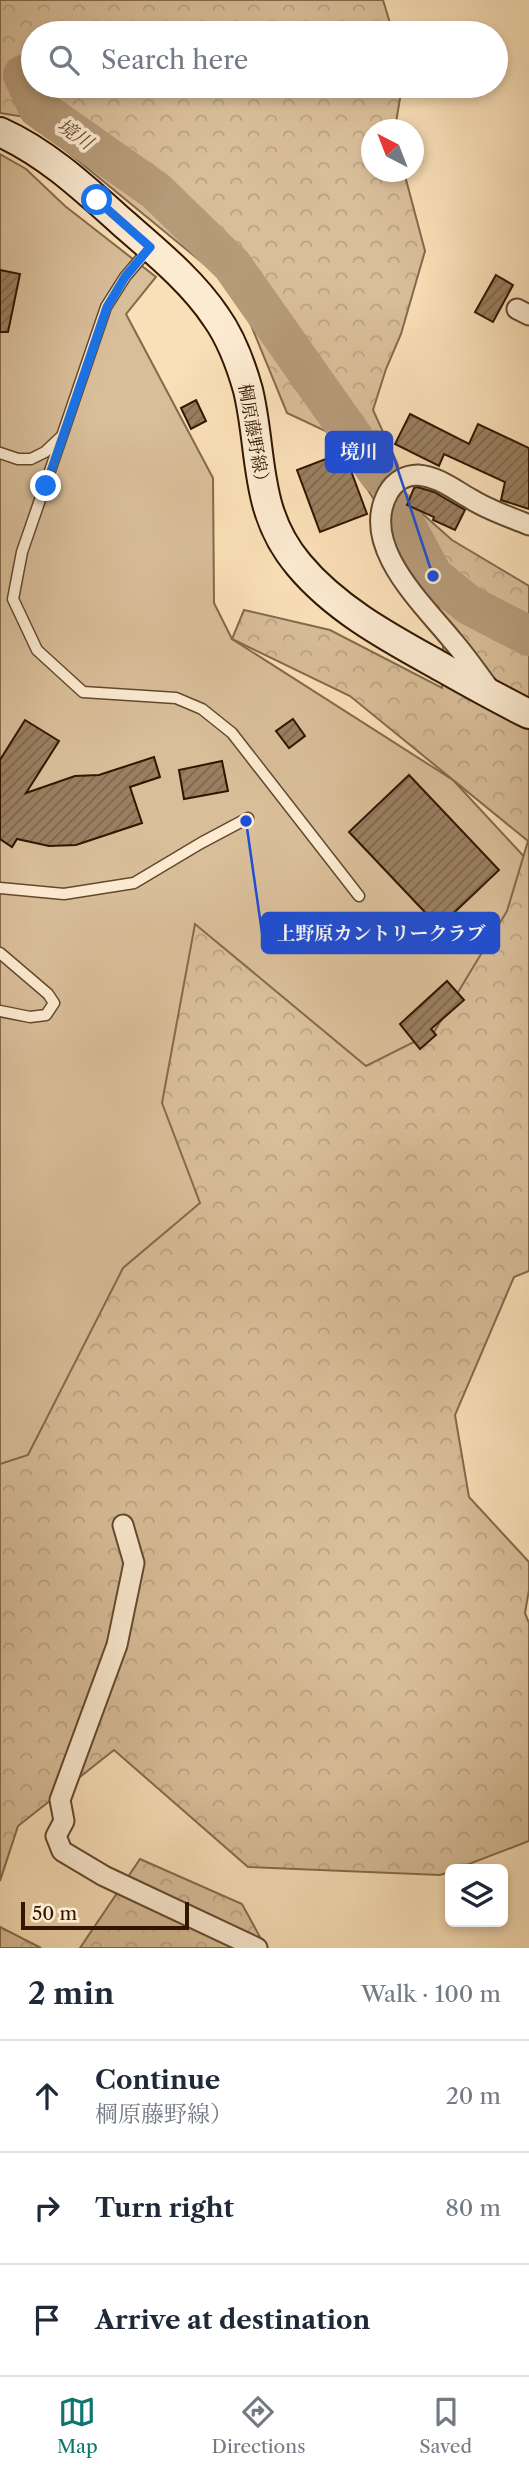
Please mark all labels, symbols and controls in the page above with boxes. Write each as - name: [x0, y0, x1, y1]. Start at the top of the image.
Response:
- search box: [21, 21, 508, 98]
- icon: search: [45, 41, 83, 79]
- text: Search here: [101, 44, 248, 76]
- water label: 境川: [53, 114, 99, 155]
- north arrow: [361, 119, 424, 182]
- route start: [81, 184, 112, 215]
- street label: 棡原藤野線）: [234, 382, 274, 492]
- callout: 境川: [326, 432, 392, 472]
- text: 境川: [340, 440, 378, 463]
- route end: [30, 470, 61, 501]
- callout: 上野原カントリークラブ: [262, 913, 499, 953]
- text: 上野原カントリークラブ: [276, 922, 486, 945]
- map controls: [445, 1864, 508, 1927]
- button: layers: [445, 1864, 508, 1927]
- scale bar: [21, 1899, 189, 1931]
- text: 50 m: [32, 1902, 77, 1925]
- text: 2 min: [28, 1975, 114, 2012]
- text: Walk · 100 m: [361, 1980, 501, 2008]
- text: Continue: [95, 2064, 220, 2096]
- icon: ahead: [28, 2077, 66, 2115]
- text: 20 m: [446, 2082, 501, 2110]
- text: 棡原藤野線）: [95, 2100, 233, 2128]
- icon: right: [28, 2189, 66, 2227]
- text: Turn right: [95, 2192, 234, 2224]
- text: 80 m: [445, 2194, 501, 2222]
- icon: arrive: [28, 2301, 66, 2339]
- text: Arrive at destination: [95, 2304, 370, 2336]
- tab: Map: [57, 2393, 98, 2458]
- tab: Directions: [212, 2393, 305, 2458]
- tab: Saved: [419, 2393, 472, 2458]

